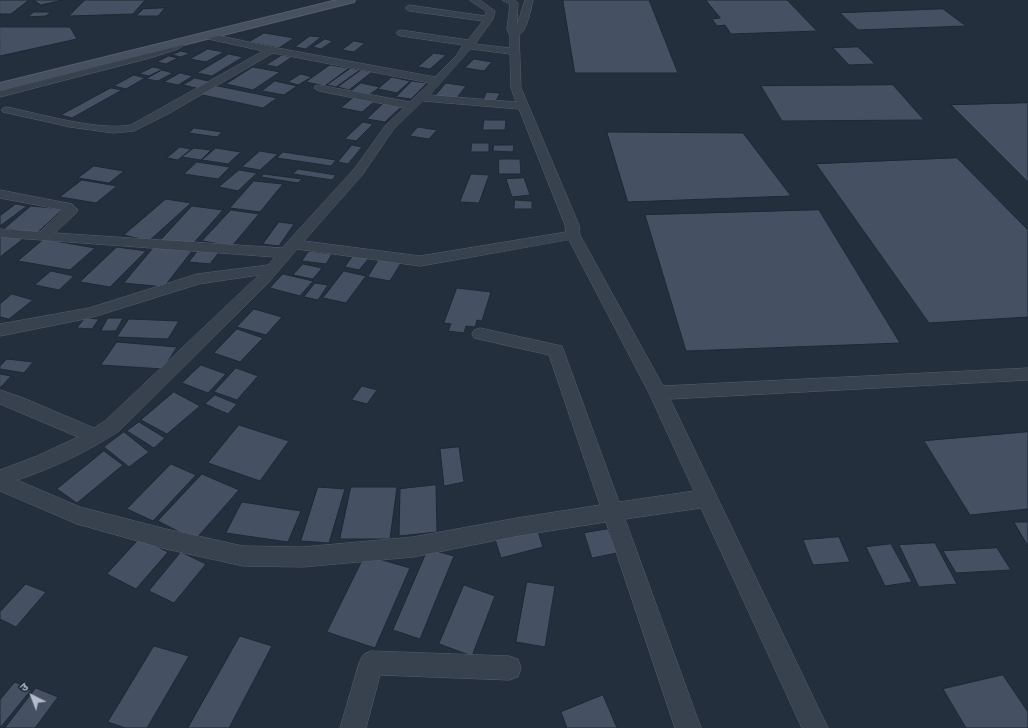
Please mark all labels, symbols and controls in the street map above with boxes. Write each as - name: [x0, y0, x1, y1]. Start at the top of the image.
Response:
- north arrow: [12, 676, 52, 716]
- text: उ: [17, 680, 31, 694]

